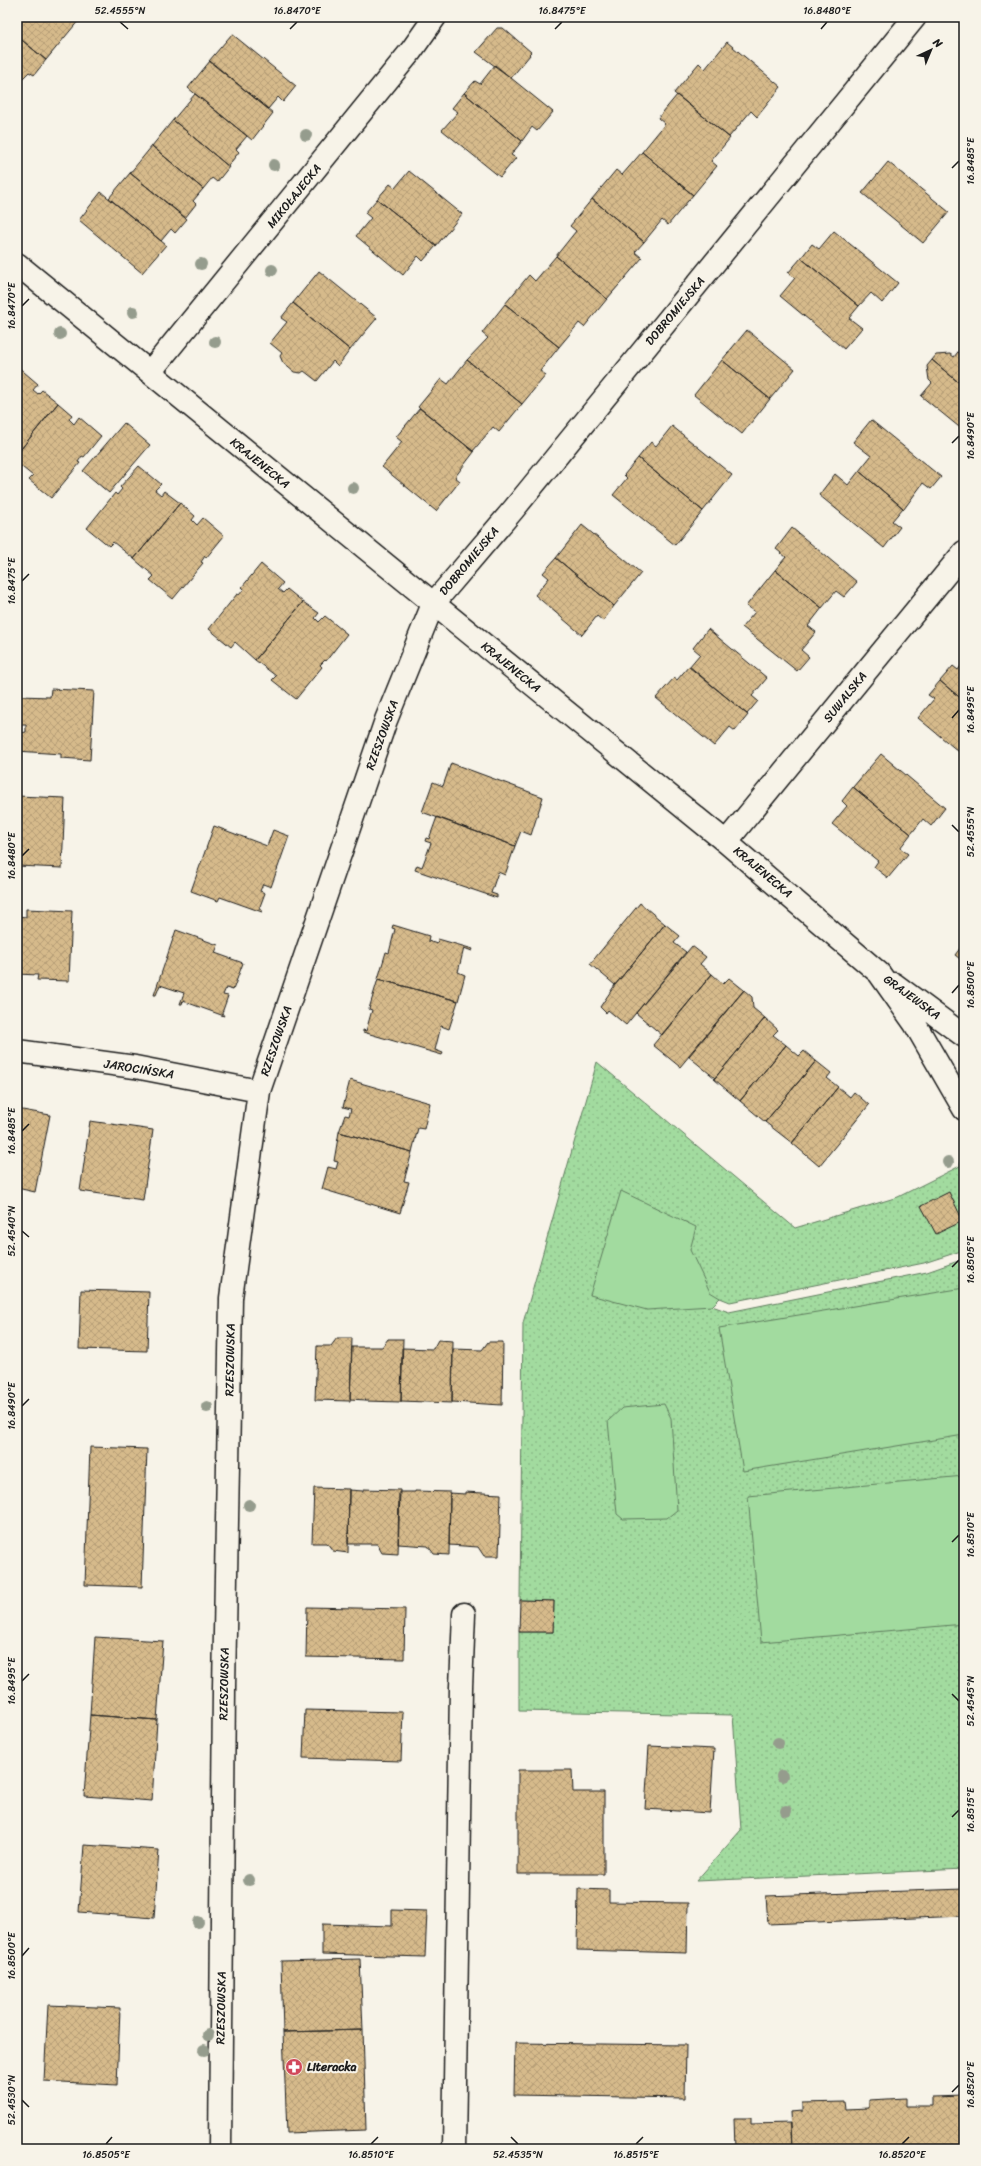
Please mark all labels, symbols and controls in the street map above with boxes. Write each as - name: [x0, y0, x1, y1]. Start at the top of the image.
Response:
- text: 52.4555°N: [95, 2, 145, 20]
- text: 16.8470°E: [273, 2, 322, 20]
- text: 16.8475°E: [539, 2, 587, 20]
- text: 16.8480°E: [803, 2, 852, 20]
- north arrow: [911, 30, 951, 70]
- text: N: [928, 33, 947, 53]
- text: 16.8485°E: [962, 136, 980, 185]
- street label: MIKOŁAJECKA: [261, 159, 327, 233]
- street label: DOBROMIEJSKA: [639, 271, 711, 351]
- text: 16.8470°E: [3, 281, 21, 330]
- text: 16.8490°E: [962, 411, 980, 460]
- street label: KRAJENECKA: [225, 432, 295, 494]
- street label: DOBROMIEJSKA: [433, 521, 505, 601]
- text: 16.8475°E: [3, 556, 21, 604]
- street label: KRAJENECKA: [476, 636, 546, 698]
- street label: SUWALSKA: [817, 666, 873, 728]
- text: 16.8495°E: [962, 685, 980, 734]
- street label: RZESZOWSKA: [359, 697, 405, 773]
- text: 52.4555°N: [962, 807, 980, 857]
- text: 16.8480°E: [3, 831, 21, 880]
- street label: KRAJENECKA: [728, 840, 798, 904]
- text: 16.8500°E: [962, 960, 980, 1009]
- street label: GRAJEWSKA: [879, 968, 946, 1026]
- street label: RZESZOWSKA: [254, 1003, 298, 1079]
- street label: JAROCIŃSKA: [101, 1052, 176, 1085]
- text: 16.8485°E: [3, 1106, 21, 1155]
- text: 52.4540°N: [3, 1205, 21, 1257]
- text: 16.8505°E: [962, 1235, 980, 1284]
- street label: RZESZOWSKA: [218, 1323, 242, 1397]
- text: 16.8490°E: [3, 1381, 21, 1430]
- text: 16.8510°E: [962, 1511, 980, 1558]
- street label: RZESZOWSKA: [212, 1647, 236, 1721]
- text: 16.8495°E: [3, 1656, 21, 1705]
- text: 52.4545°N: [962, 1676, 980, 1726]
- text: 16.8515°E: [962, 1786, 980, 1833]
- text: 16.8500°E: [3, 1931, 21, 1980]
- street label: RZESZOWSKA: [209, 1971, 233, 2045]
- place label: Literacka: [307, 2056, 357, 2078]
- pharmacy icon: Literacka: [284, 2057, 304, 2077]
- text: 16.8520°E: [962, 2060, 980, 2109]
- text: 52.4530°N: [3, 2075, 21, 2125]
- text: 16.8505°E: [82, 2146, 131, 2164]
- text: 16.8510°E: [348, 2146, 395, 2164]
- text: 52.4535°N: [493, 2146, 543, 2164]
- text: 16.8515°E: [613, 2146, 660, 2164]
- text: 16.8520°E: [878, 2146, 927, 2164]

